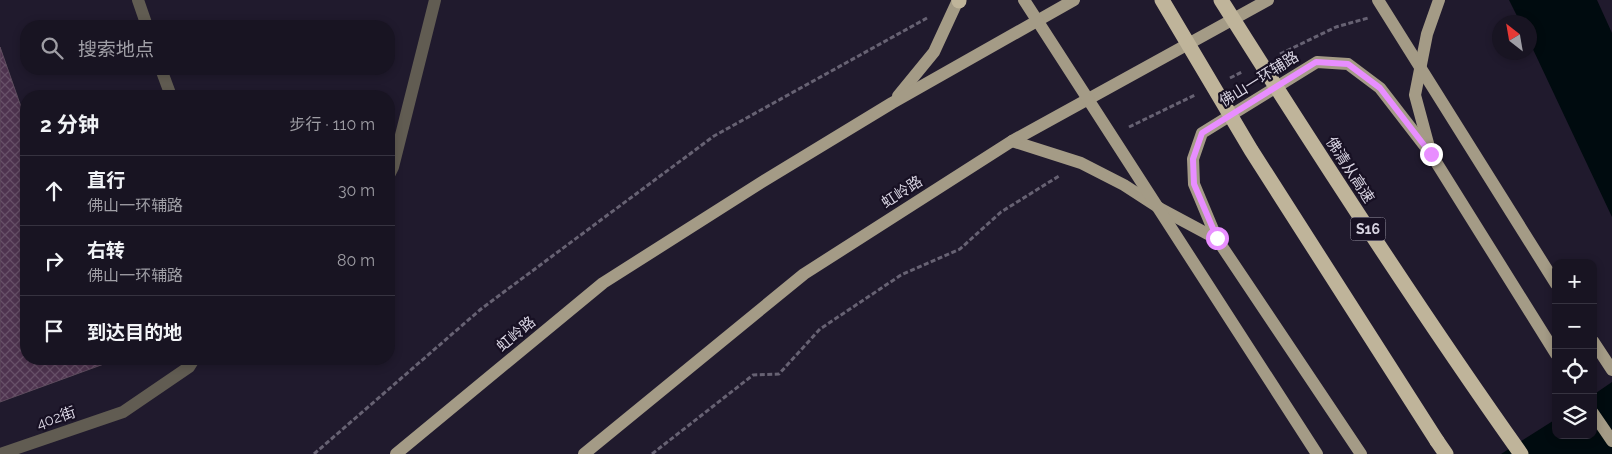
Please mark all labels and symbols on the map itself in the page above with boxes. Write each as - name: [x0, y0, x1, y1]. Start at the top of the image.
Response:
- north arrow: [1492, 15, 1537, 60]
- street label: 佛山一环辅路: [1216, 48, 1302, 110]
- street label: 佛清从高速: [1322, 134, 1378, 206]
- route end: [1420, 143, 1443, 166]
- street label: 虹岭路: [878, 172, 926, 212]
- road number: S16: [1350, 218, 1386, 240]
- route start: [1206, 227, 1229, 250]
- street label: 虹岭路: [493, 313, 539, 355]
- street label: 402街: [34, 403, 78, 433]

